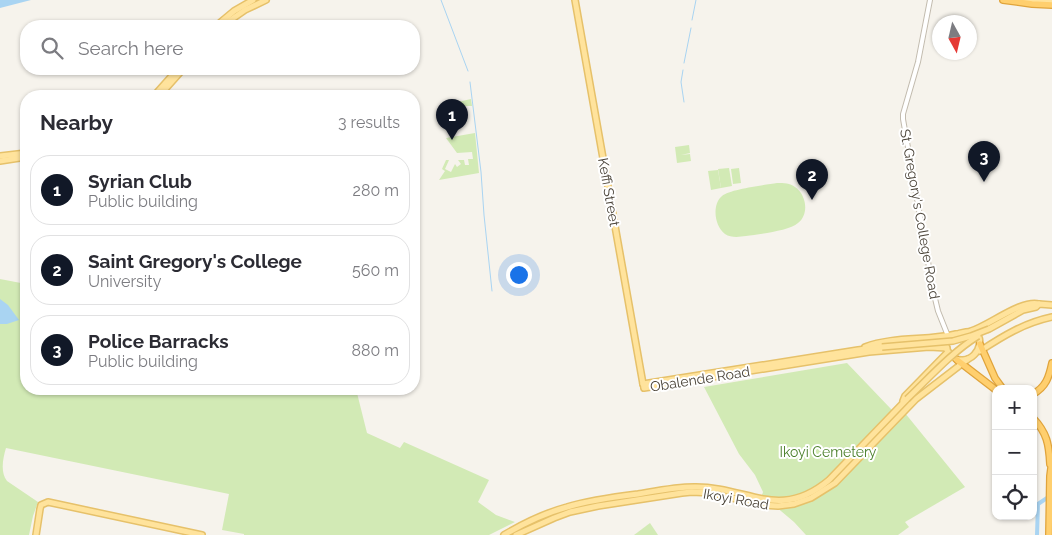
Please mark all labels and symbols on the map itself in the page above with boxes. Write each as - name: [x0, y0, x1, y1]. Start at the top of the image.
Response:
- north arrow: [932, 15, 977, 60]
- pin: 1: [436, 99, 468, 140]
- street label: St. Gregory's College Road: [897, 128, 943, 300]
- pin: 3: [968, 141, 1000, 182]
- street label: Keffi Street: [595, 156, 623, 228]
- pin: 2: [796, 159, 828, 200]
- your location: [506, 262, 532, 288]
- street label: Obalende Road: [649, 363, 751, 395]
- park label: Ikoyi Cemetery: [780, 444, 877, 460]
- street label: Ikoyi Road: [702, 485, 770, 513]

